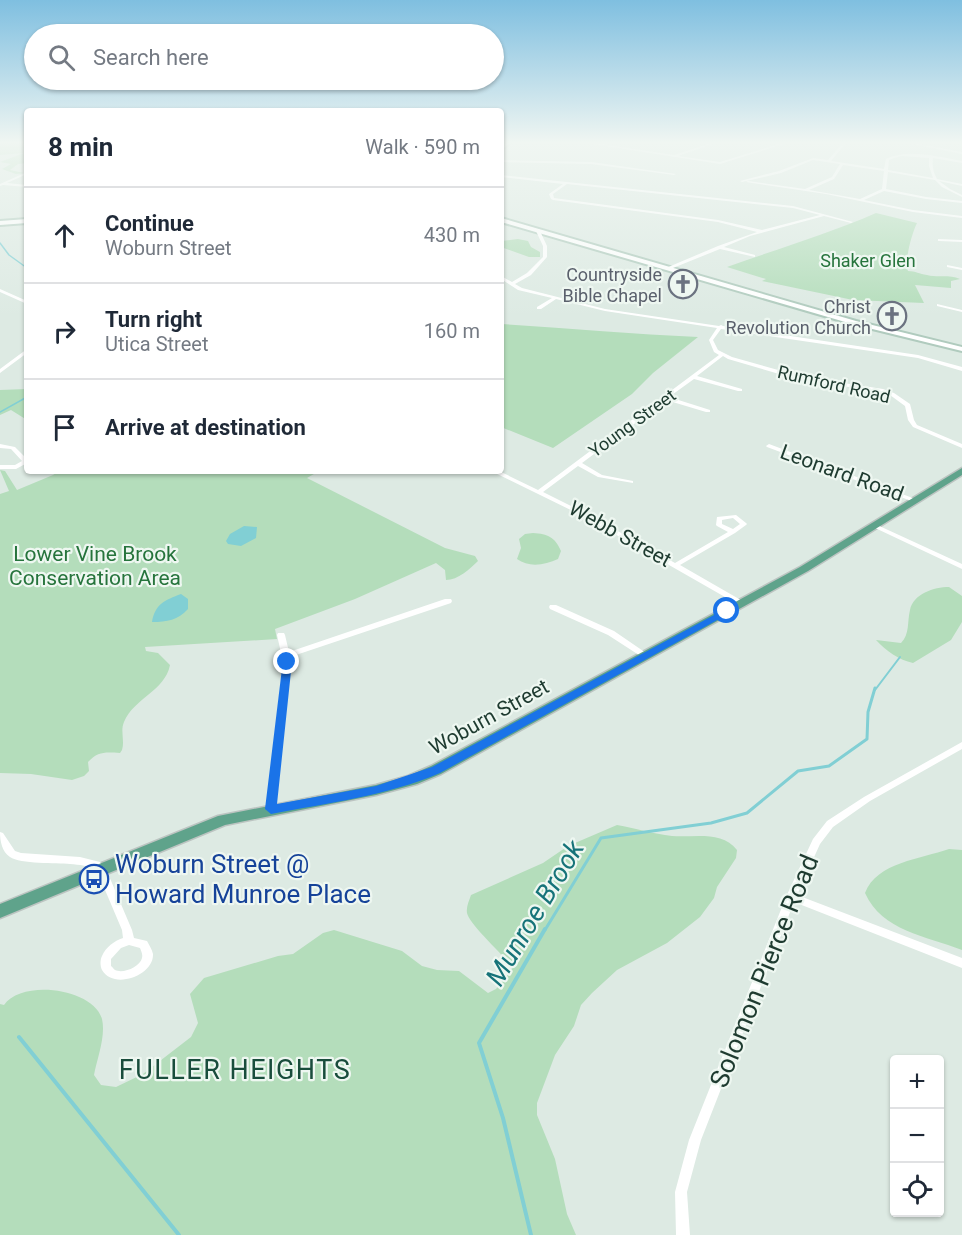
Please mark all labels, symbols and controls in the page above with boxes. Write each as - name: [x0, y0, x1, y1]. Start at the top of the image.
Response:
- search box: [24, 24, 504, 90]
- icon: search: [45, 41, 78, 74]
- text: Search here: [93, 45, 209, 70]
- text: 8 min: [48, 132, 113, 162]
- text: Walk · 590 m: [365, 135, 480, 159]
- text: Continue: [105, 211, 194, 236]
- icon: ahead: [48, 219, 81, 252]
- text: 430 m: [424, 223, 480, 247]
- text: Woburn Street: [105, 236, 232, 260]
- park label: Shaker Glen: [820, 250, 916, 271]
- place label: Countryside Bible Chapel: [562, 264, 662, 306]
- church icon: Countryside Bible Chapel: [667, 268, 699, 300]
- place label: Christ Revolution Church: [726, 296, 871, 338]
- church icon: Christ Revolution Church: [876, 300, 908, 332]
- text: Turn right: [105, 307, 202, 332]
- icon: right: [48, 315, 81, 348]
- text: 160 m: [424, 319, 480, 343]
- text: Utica Street: [105, 332, 208, 356]
- street label: Rumford Road: [776, 361, 892, 407]
- street label: Young Street: [584, 384, 680, 462]
- icon: arrive: [48, 411, 81, 444]
- text: Arrive at destination: [105, 415, 306, 440]
- street label: Leonard Road: [777, 440, 907, 506]
- street label: Webb Street: [564, 496, 676, 572]
- park label: Lower Vine Brook Conservation Area: [9, 542, 181, 590]
- route start: [713, 597, 739, 623]
- route end: [273, 648, 299, 674]
- street label: Woburn Street: [425, 674, 553, 760]
- water label: Munroe Brook: [479, 834, 591, 991]
- place label: Woburn Street @ Howard Munroe Place: [115, 849, 371, 909]
- street label: Solomon Pierce Road: [704, 850, 824, 1092]
- bus stop icon: Woburn Street @ Howard Munroe Place: [78, 863, 110, 895]
- district label: FULLER HEIGHTS: [119, 1054, 351, 1086]
- map controls: [890, 1055, 944, 1217]
- button: +: [890, 1055, 944, 1109]
- button: −: [890, 1109, 944, 1163]
- button: locate: [890, 1163, 944, 1217]

